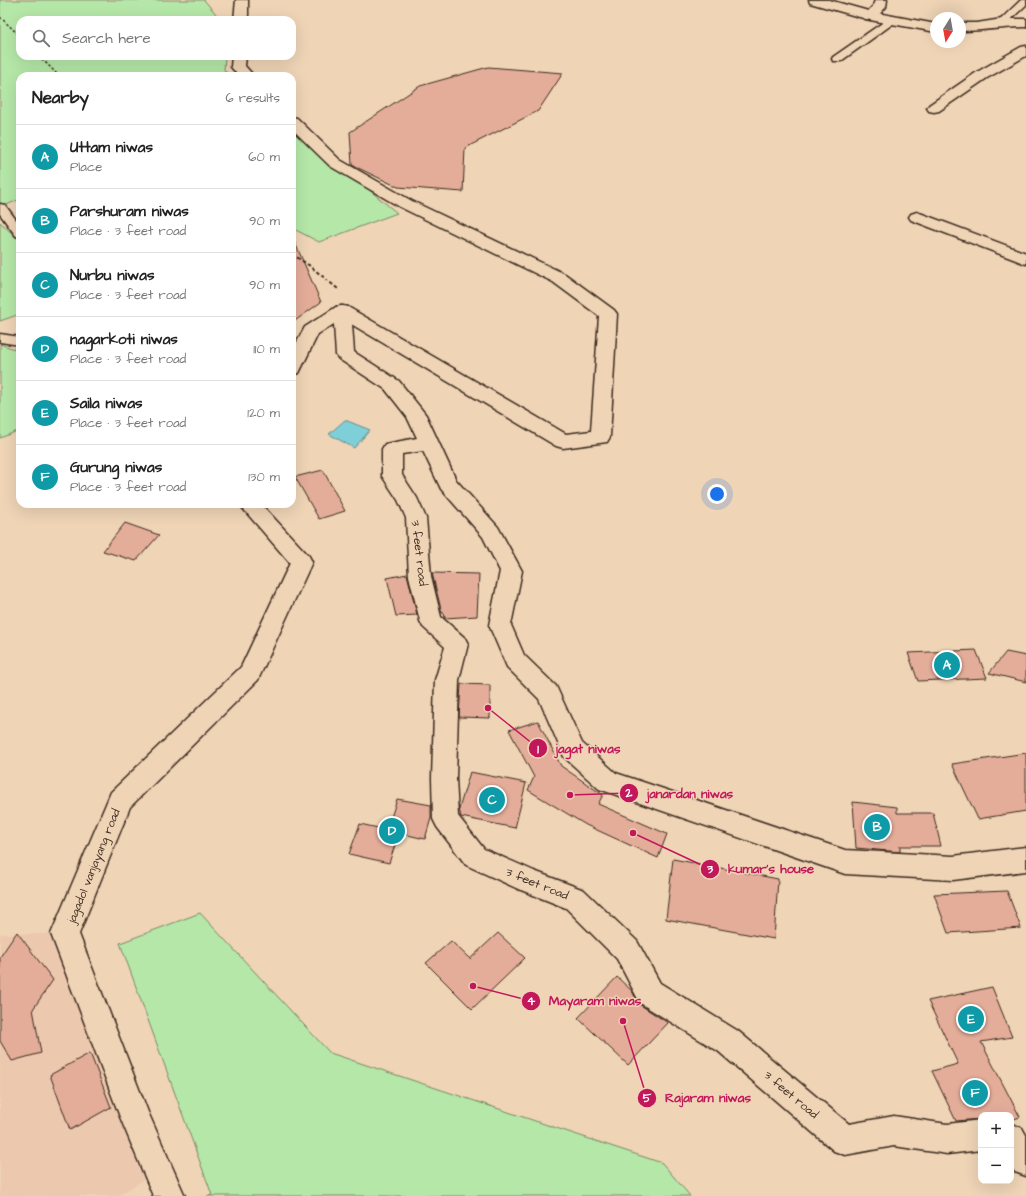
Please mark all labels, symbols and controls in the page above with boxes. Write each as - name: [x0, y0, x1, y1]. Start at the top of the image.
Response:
- north arrow: [930, 12, 966, 48]
- search box: [16, 16, 296, 60]
- icon: search: [30, 27, 52, 49]
- text: Search here: [62, 28, 151, 49]
- text: Nearby: [32, 86, 89, 110]
- text: 6 results: [225, 89, 280, 107]
- text: Uttam niwas: [70, 137, 153, 158]
- text: A: [41, 148, 49, 166]
- text: 60 m: [248, 148, 280, 166]
- text: Place: [70, 158, 102, 176]
- text: Parshuram niwas: [70, 201, 189, 222]
- text: B: [40, 212, 50, 230]
- text: 90 m: [249, 212, 280, 230]
- text: Place · 3 feet road: [70, 222, 186, 240]
- text: Nurbu niwas: [70, 265, 154, 286]
- text: C: [40, 276, 50, 294]
- text: 90 m: [249, 276, 280, 294]
- text: Place · 3 feet road: [70, 286, 186, 304]
- text: nagarkoti niwas: [70, 329, 178, 350]
- text: D: [41, 340, 49, 358]
- text: 110 m: [253, 340, 280, 358]
- text: Place · 3 feet road: [70, 350, 186, 368]
- text: Saila niwas: [70, 393, 143, 414]
- text: E: [41, 404, 49, 422]
- text: 120 m: [247, 404, 280, 422]
- text: Place · 3 feet road: [70, 414, 186, 432]
- text: Gurung niwas: [70, 457, 162, 478]
- text: F: [40, 468, 50, 486]
- text: 130 m: [248, 468, 280, 486]
- text: Place · 3 feet road: [70, 478, 186, 496]
- your location: [707, 484, 727, 504]
- street label: 3 feet road: [407, 519, 431, 587]
- pin: A: [934, 650, 960, 680]
- callout: jagat niwas: [528, 736, 628, 761]
- text: jagat niwas: [554, 740, 621, 760]
- text: 1: [537, 741, 539, 758]
- callout: janardan niwas: [619, 781, 742, 806]
- pin: C: [479, 785, 505, 815]
- text: 2: [625, 785, 633, 802]
- text: janardan niwas: [645, 785, 734, 804]
- street label: jagadol vanjayang road: [63, 806, 126, 928]
- pin: B: [864, 812, 890, 842]
- pin: D: [379, 816, 405, 846]
- callout: kumar's house: [700, 856, 822, 881]
- text: kumar's house: [728, 860, 814, 878]
- text: 3: [706, 861, 714, 878]
- street label: 3 feet road: [503, 864, 571, 904]
- callout: Mayaram niwas: [521, 988, 649, 1013]
- text: Mayaram niwas: [549, 992, 642, 1011]
- text: 4: [527, 993, 536, 1010]
- pin: E: [958, 1004, 984, 1034]
- street label: 3 feet road: [760, 1067, 822, 1123]
- pin: F: [962, 1078, 988, 1108]
- callout: Rajaram niwas: [637, 1085, 759, 1110]
- text: Rajaram niwas: [665, 1089, 751, 1108]
- text: 5: [643, 1090, 652, 1107]
- map controls: [978, 1112, 1014, 1184]
- button: +: [978, 1112, 1014, 1148]
- button: −: [978, 1148, 1014, 1184]

